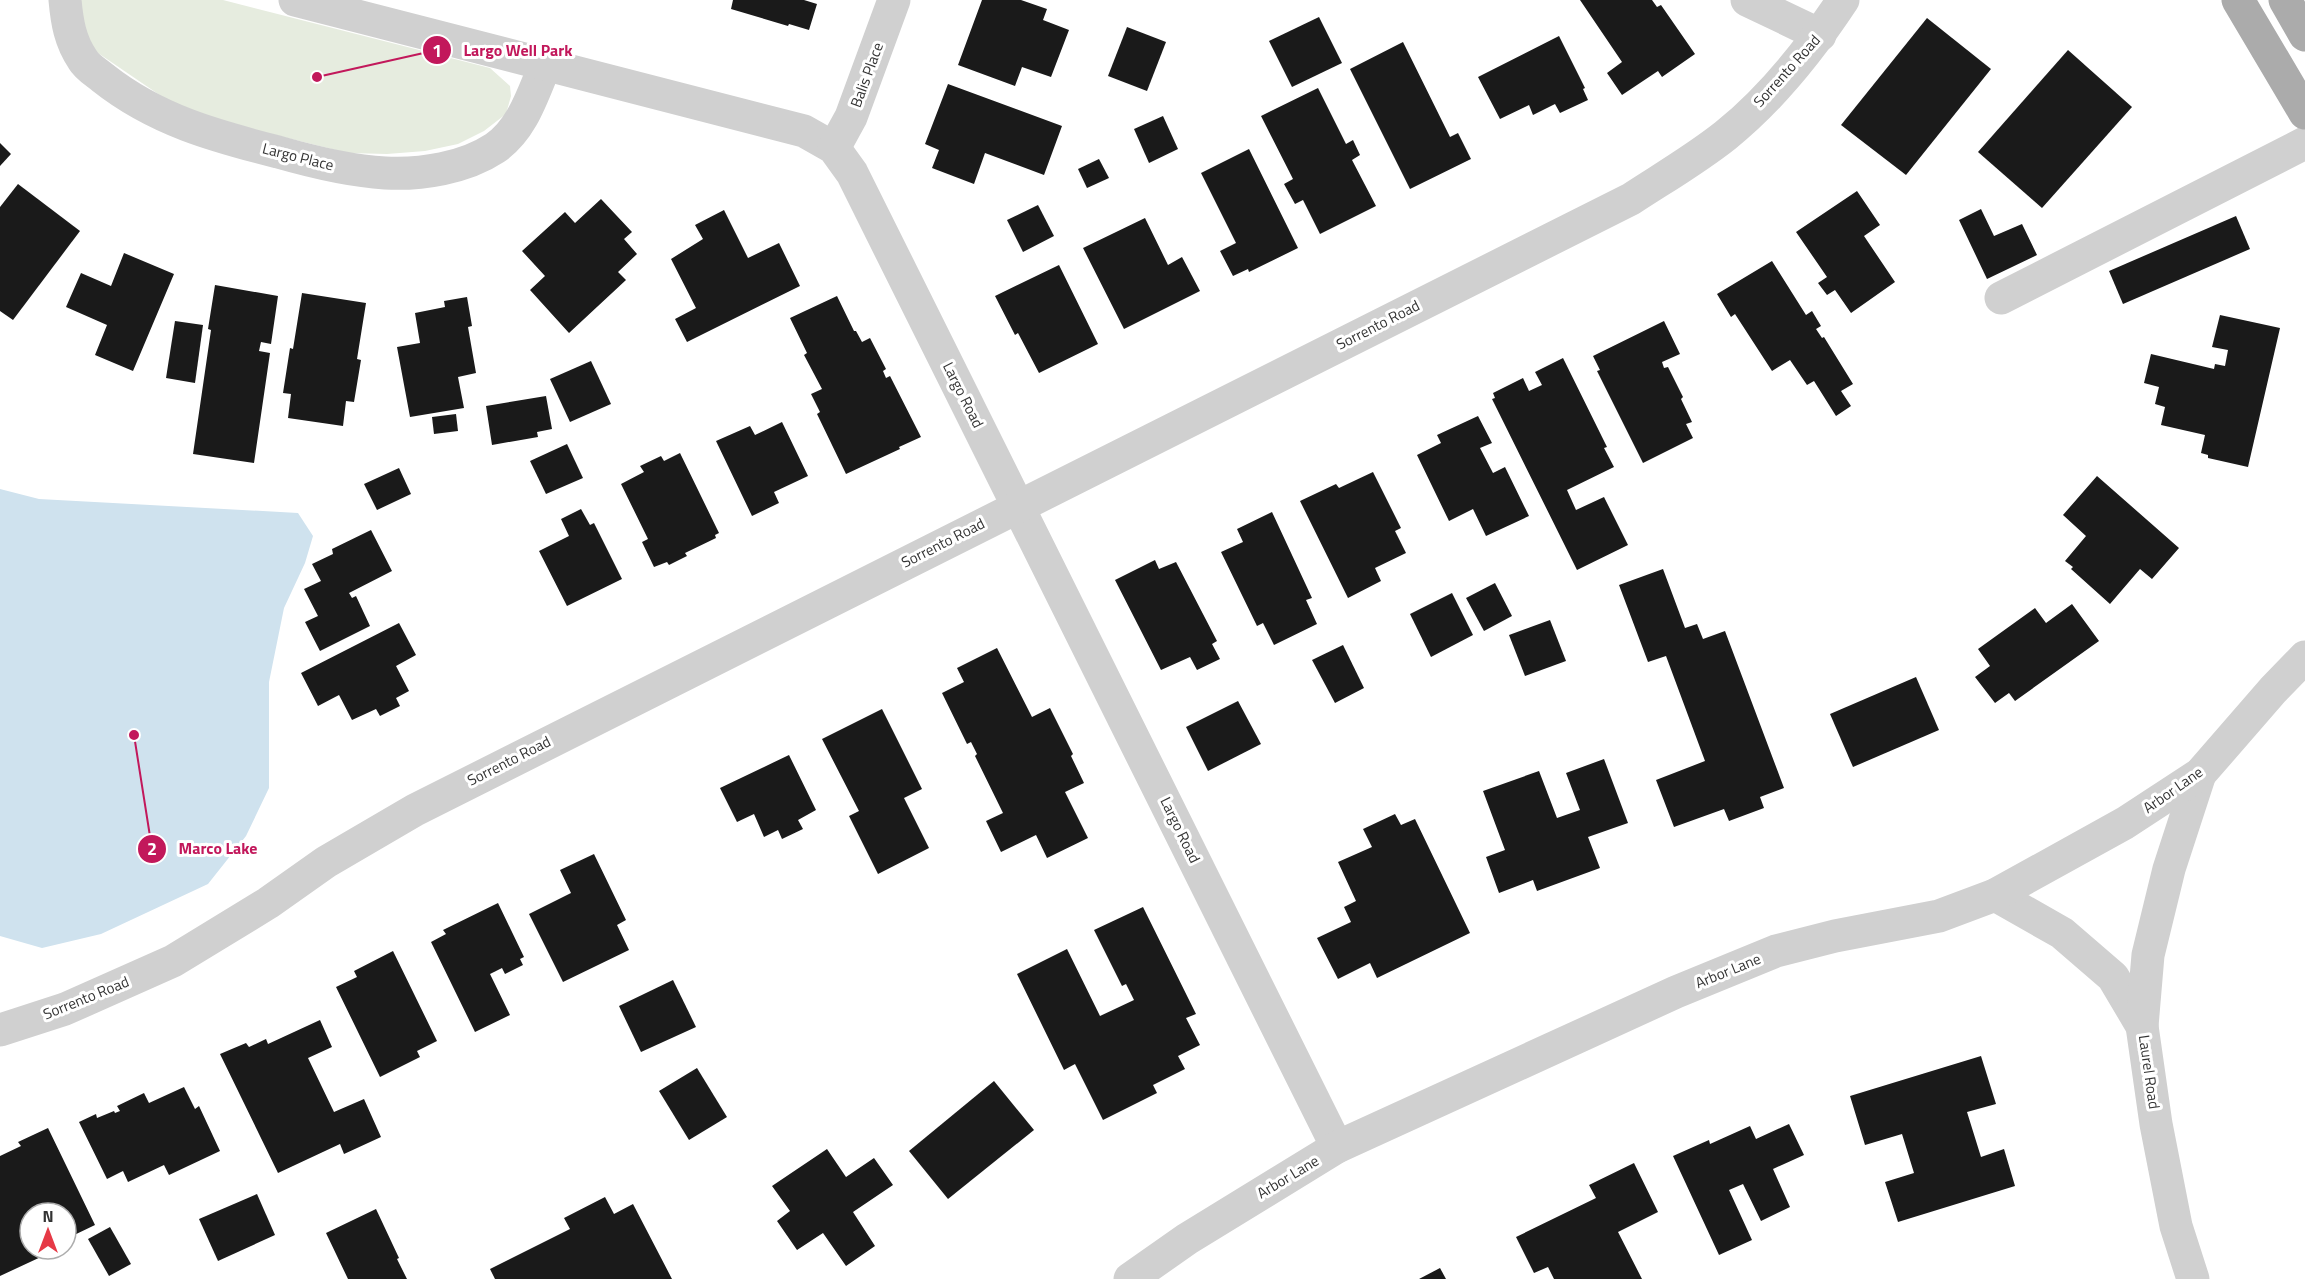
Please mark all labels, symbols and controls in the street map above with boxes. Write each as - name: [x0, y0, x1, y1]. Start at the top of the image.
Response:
- street label: Sorrento Road: [1748, 29, 1826, 112]
- callout: Largo Well Park: [422, 33, 585, 67]
- text: 1: [432, 37, 442, 64]
- text: Largo Well Park: [464, 38, 573, 62]
- street label: Balis Place: [844, 39, 889, 111]
- street label: Largo Place: [260, 137, 336, 176]
- street label: Sorrento Road: [1332, 294, 1423, 355]
- street label: Largo Road: [937, 358, 990, 432]
- street label: Sorrento Road: [897, 512, 988, 573]
- street label: Sorrento Road: [463, 730, 554, 791]
- street label: Arbor Lane: [2138, 760, 2207, 819]
- street label: Largo Road: [1155, 793, 1206, 867]
- callout: Marco Lake: [137, 832, 270, 866]
- text: 2: [147, 835, 157, 862]
- text: Marco Lake: [179, 836, 257, 860]
- street label: Arbor Lane: [1692, 947, 1764, 994]
- street label: Sorrento Road: [39, 970, 132, 1025]
- street label: Laurel Road: [2133, 1033, 2166, 1110]
- street label: Arbor Lane: [1252, 1149, 1323, 1204]
- north arrow: [18, 1201, 78, 1261]
- text: N: [42, 1204, 54, 1228]

